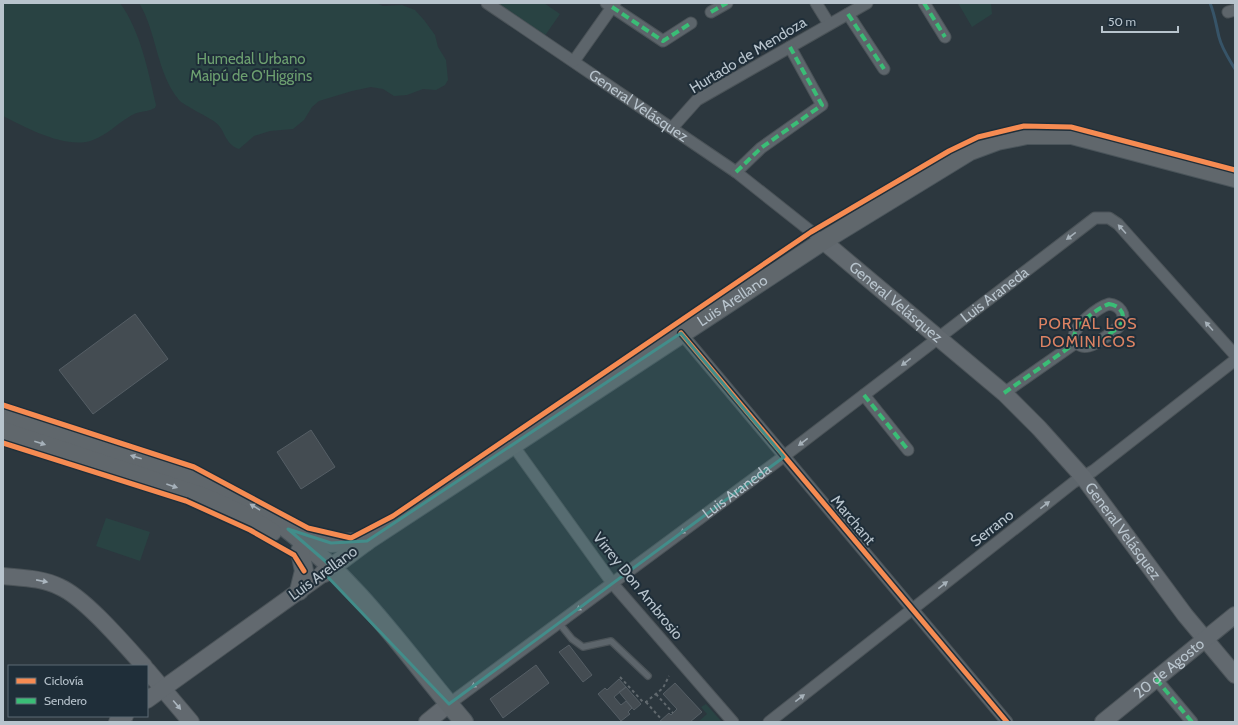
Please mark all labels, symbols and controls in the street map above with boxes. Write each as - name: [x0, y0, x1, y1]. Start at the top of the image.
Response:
- scale bar: [1102, 8, 1178, 34]
- street label: Hurtado de Mendoza: [686, 13, 810, 97]
- text: 50 m: [1108, 14, 1136, 29]
- park label: Humedal Urbano Maipú de O'Higgins: [190, 50, 312, 85]
- street label: General Velásquez: [585, 66, 692, 146]
- one-way arrow: [1117, 224, 1127, 234]
- one-way arrow: [1066, 232, 1077, 240]
- street label: General Velásquez: [845, 258, 946, 346]
- street label: Luis Araneda: [957, 263, 1033, 327]
- street label: Luis Arellano: [694, 271, 771, 330]
- district label: PORTAL LOS DOMINICOS: [1038, 314, 1138, 351]
- one-way arrow: [1204, 321, 1214, 331]
- one-way arrow: [900, 358, 911, 366]
- one-way arrow: [797, 438, 808, 446]
- one-way arrow: [34, 440, 46, 446]
- one-way arrow: [129, 454, 141, 460]
- street label: Luis Araneda: [699, 459, 775, 522]
- street label: General Velásquez: [1081, 479, 1165, 583]
- one-way arrow: [166, 483, 178, 489]
- street label: Marchant: [827, 492, 879, 548]
- one-way arrow: [1040, 501, 1051, 509]
- one-way arrow: [249, 504, 261, 511]
- street label: Serrano: [967, 506, 1017, 550]
- one-way arrow: [680, 526, 690, 534]
- street label: Virrey Don Ambrosio: [589, 529, 687, 643]
- street label: Luis Arellano: [285, 542, 361, 604]
- one-way arrow: [36, 579, 48, 585]
- one-way arrow: [938, 581, 949, 589]
- one-way arrow: [576, 603, 587, 611]
- street label: 20 de Agosto: [1130, 635, 1208, 702]
- legend: [8, 665, 148, 717]
- text: Ciclovía: [44, 673, 83, 688]
- one-way arrow: [471, 680, 482, 688]
- text: Sendero: [44, 693, 87, 708]
- one-way arrow: [794, 694, 805, 702]
- one-way arrow: [172, 699, 181, 710]

